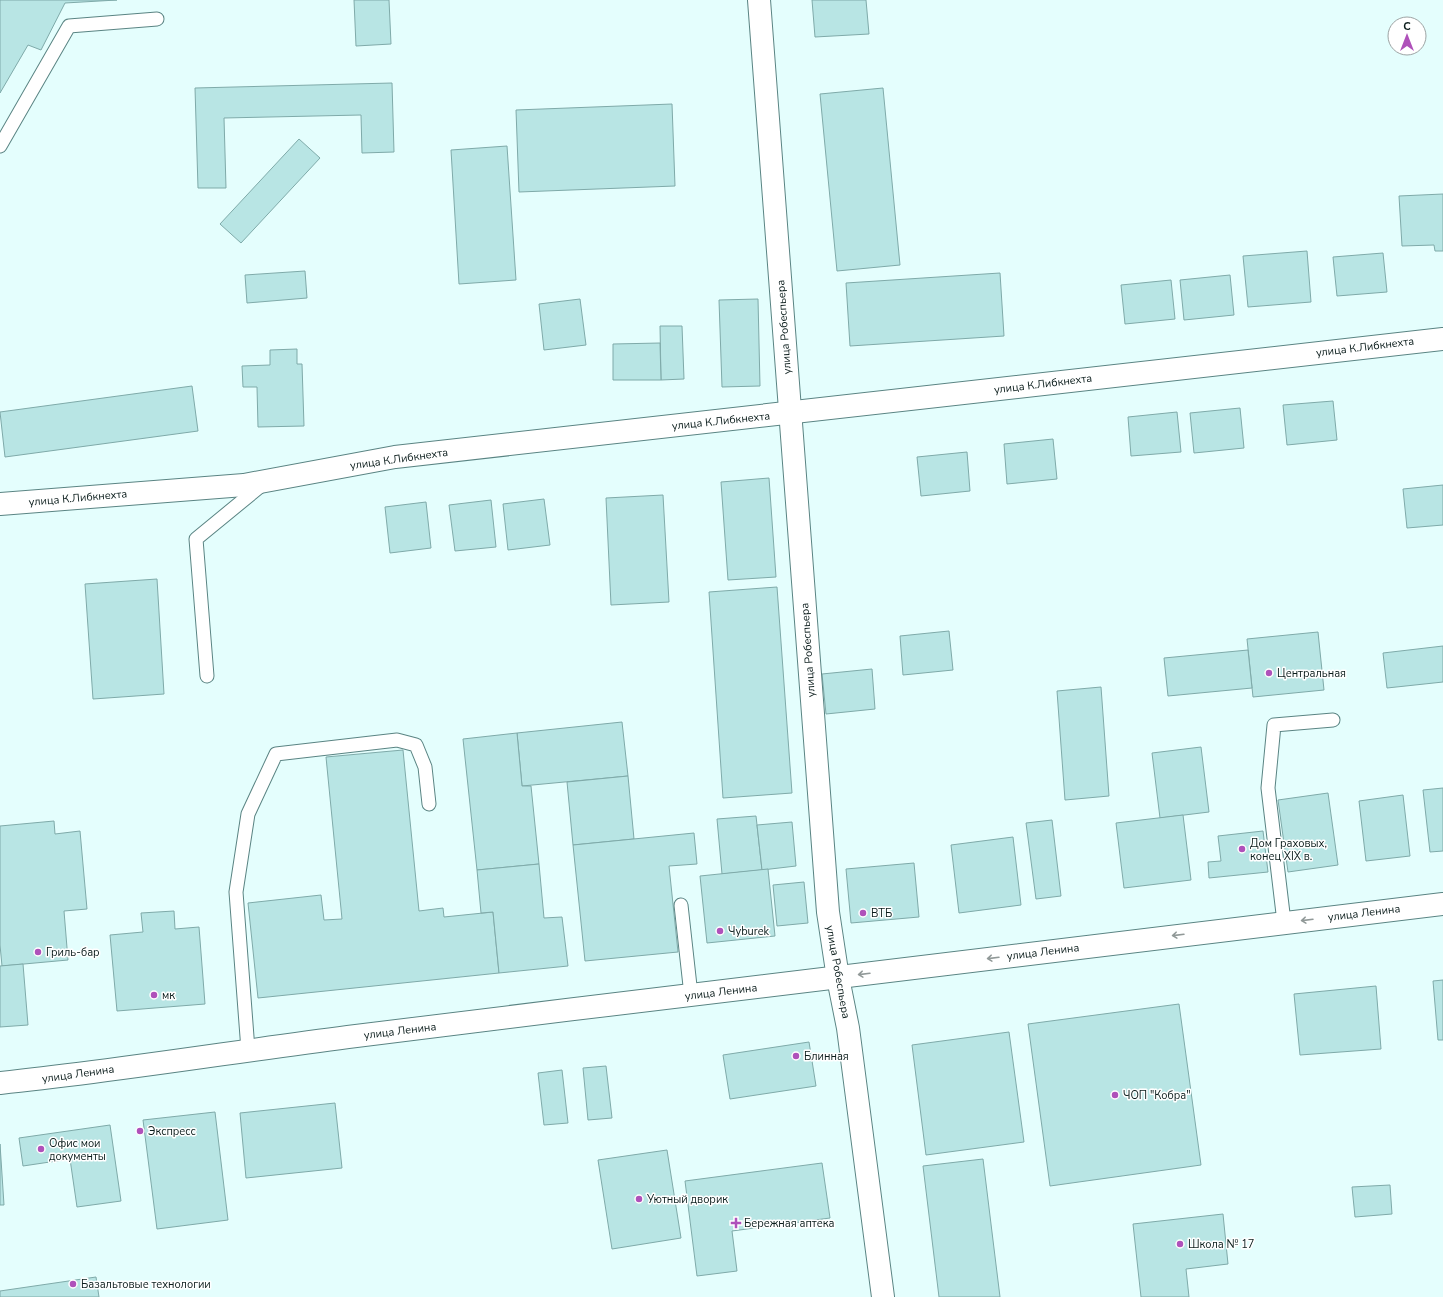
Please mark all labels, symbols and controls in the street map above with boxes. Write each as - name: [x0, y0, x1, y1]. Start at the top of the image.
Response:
- north arrow: [1387, 16, 1427, 56]
- text: С: [1403, 19, 1411, 34]
- street label: улица Робеспьера: [773, 279, 795, 375]
- street label: улица К.Либкнехта: [1315, 334, 1415, 360]
- street label: улица К.Либкнехта: [993, 371, 1093, 397]
- street label: улица К.Либкнехта: [671, 408, 771, 434]
- street label: улица К.Либкнехта: [349, 445, 449, 473]
- street label: улица К.Либкнехта: [28, 486, 128, 510]
- street label: улица Робеспьера: [797, 602, 819, 698]
- place label: Центральная: [1277, 666, 1346, 681]
- marker: Центральная: [1264, 668, 1274, 678]
- place label: Дом Граховых, конец XIX в.: [1250, 836, 1327, 864]
- marker: Дом Граховых, конец XIX в.: [1237, 844, 1247, 854]
- street label: улица Ленина: [1327, 901, 1401, 925]
- place label: ВТБ: [871, 906, 892, 921]
- marker: ВТБ: [858, 908, 868, 918]
- one-way arrow: [1301, 916, 1314, 924]
- place label: Чуburek: [728, 924, 770, 939]
- street label: улица Робеспьера: [822, 924, 854, 1020]
- marker: Чуburek: [715, 926, 725, 936]
- one-way arrow: [1172, 931, 1185, 939]
- street label: улица Ленина: [1006, 940, 1080, 964]
- place label: Гриль-бар: [46, 945, 100, 960]
- marker: Гриль-бар: [33, 947, 43, 957]
- one-way arrow: [987, 954, 1000, 962]
- one-way arrow: [858, 970, 871, 978]
- street label: улица Ленина: [684, 980, 758, 1004]
- place label: мк: [162, 988, 175, 1003]
- marker: мк: [149, 990, 159, 1000]
- street label: улица Ленина: [363, 1019, 437, 1043]
- place label: Блинная: [804, 1049, 849, 1064]
- marker: Блинная: [791, 1051, 801, 1061]
- street label: улица Ленина: [41, 1061, 115, 1086]
- place label: ЧОП "Кобра": [1123, 1088, 1191, 1103]
- marker: ЧОП "Кобра": [1110, 1090, 1120, 1100]
- place label: Экспресс: [148, 1124, 196, 1139]
- marker: Экспресс: [135, 1126, 145, 1136]
- place label: Офис мои документы: [49, 1136, 106, 1164]
- marker: Офис мои документы: [36, 1144, 46, 1154]
- place label: Уютный дворик: [646, 1192, 728, 1207]
- marker: Уютный дворик: [634, 1194, 644, 1204]
- place label: Бережная аптека: [744, 1216, 834, 1231]
- marker: Бережная аптека: [731, 1218, 741, 1228]
- place label: Школа № 17: [1188, 1237, 1254, 1252]
- marker: Школа № 17: [1175, 1239, 1185, 1249]
- place label: Базальтовые технологии: [81, 1277, 211, 1292]
- marker: Базальтовые технологии: [68, 1279, 78, 1289]

